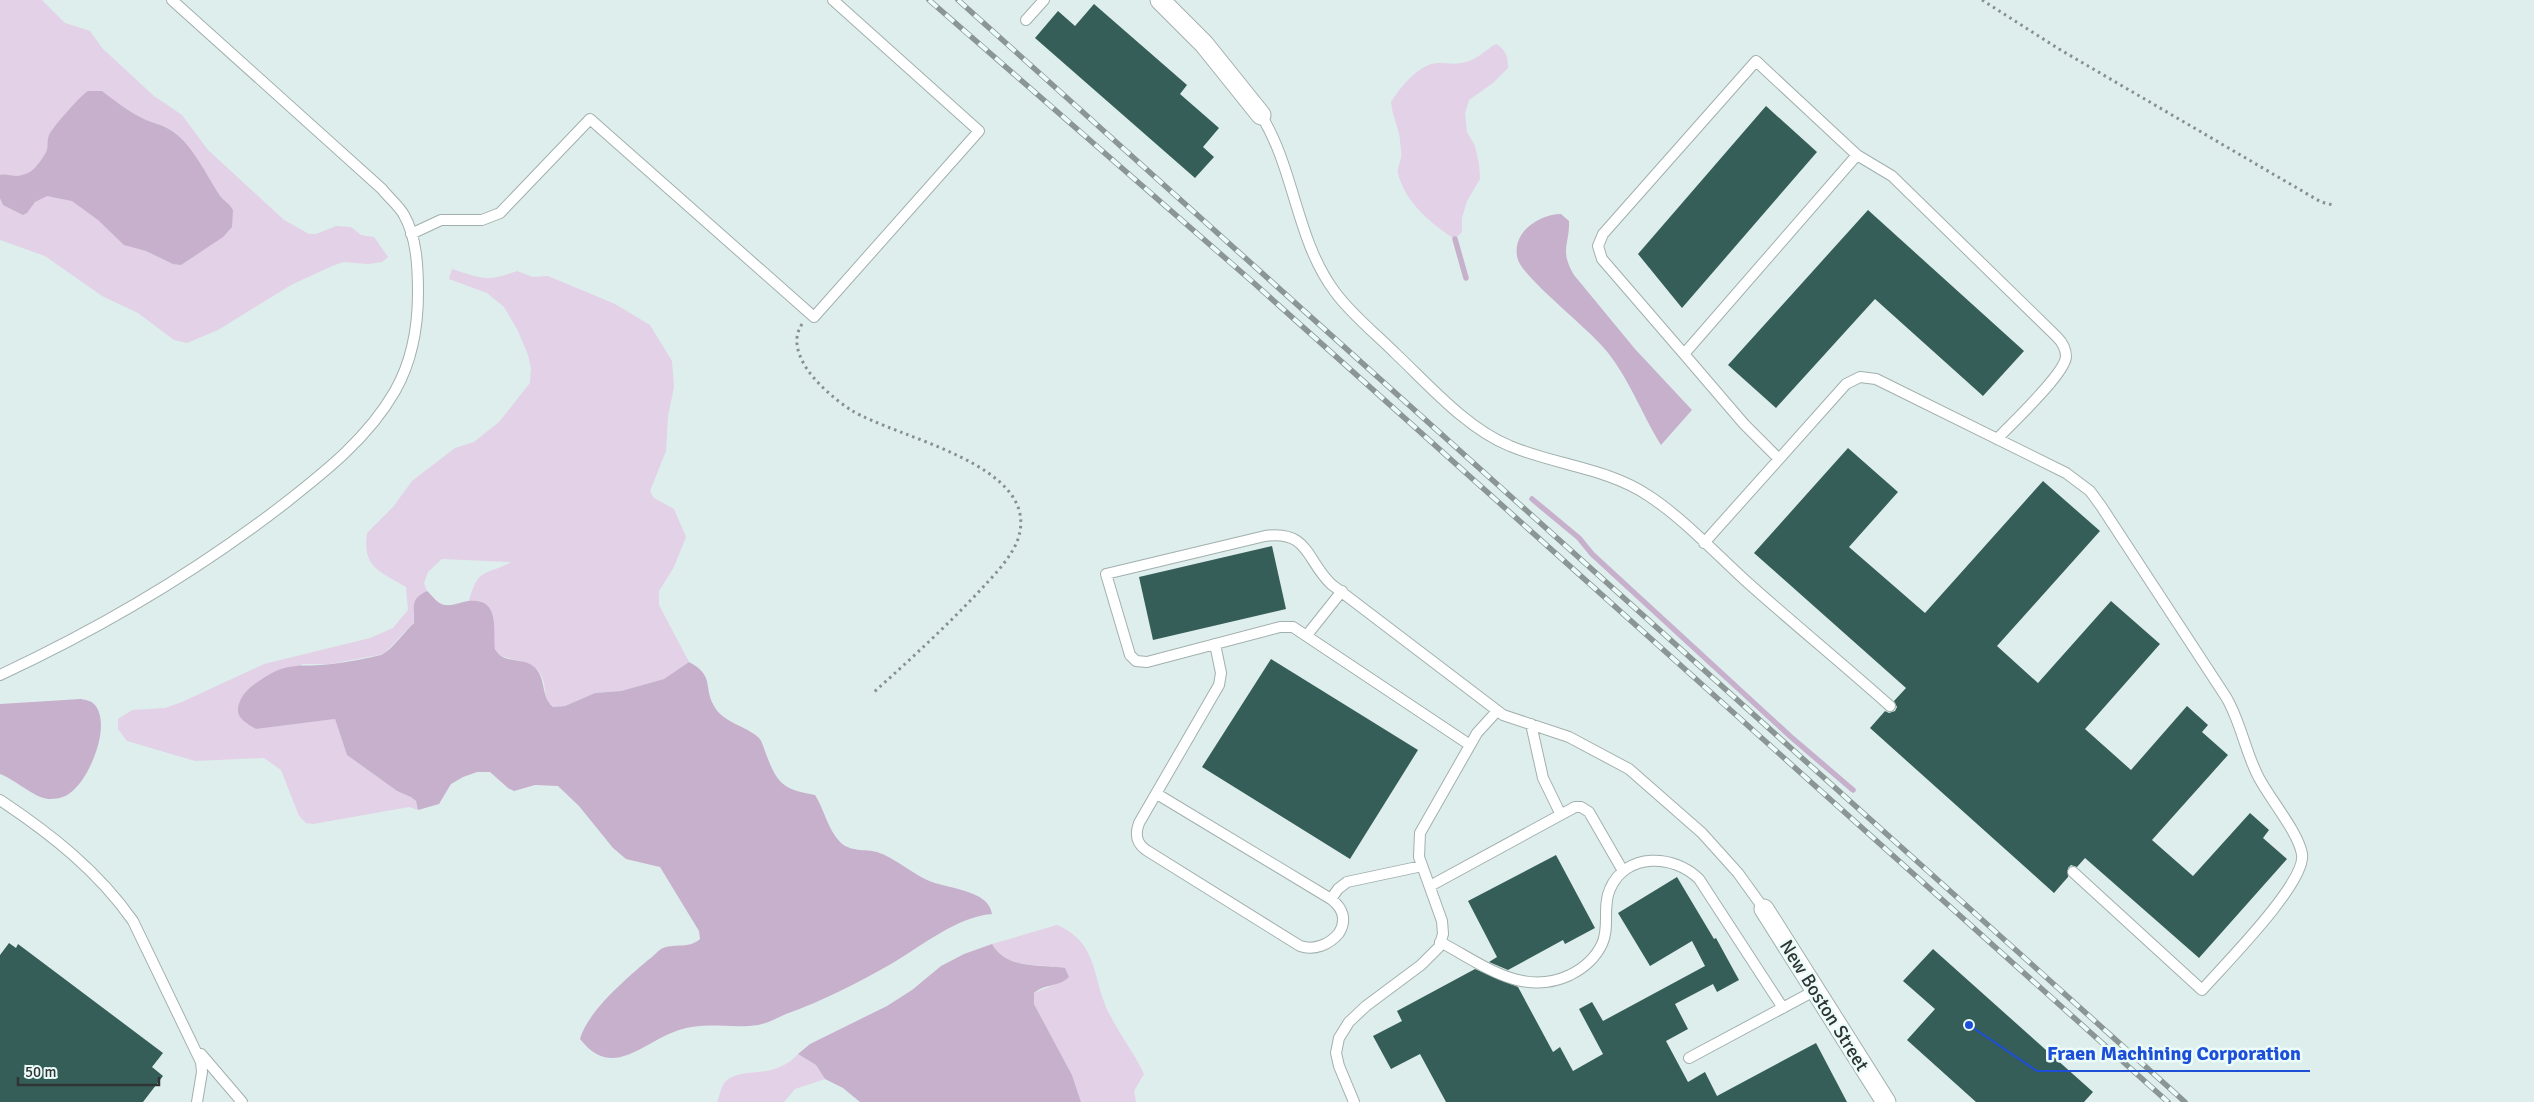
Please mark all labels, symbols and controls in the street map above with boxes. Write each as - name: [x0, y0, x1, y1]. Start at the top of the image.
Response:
- street label: New Boston Street: [1774, 935, 1874, 1076]
- callout: Fraen Machining Corporation: [2037, 1036, 2310, 1071]
- text: Fraen Machining Corporation: [2047, 1041, 2301, 1066]
- scale bar: [18, 1054, 159, 1086]
- text: 50 m: [25, 1063, 56, 1081]

